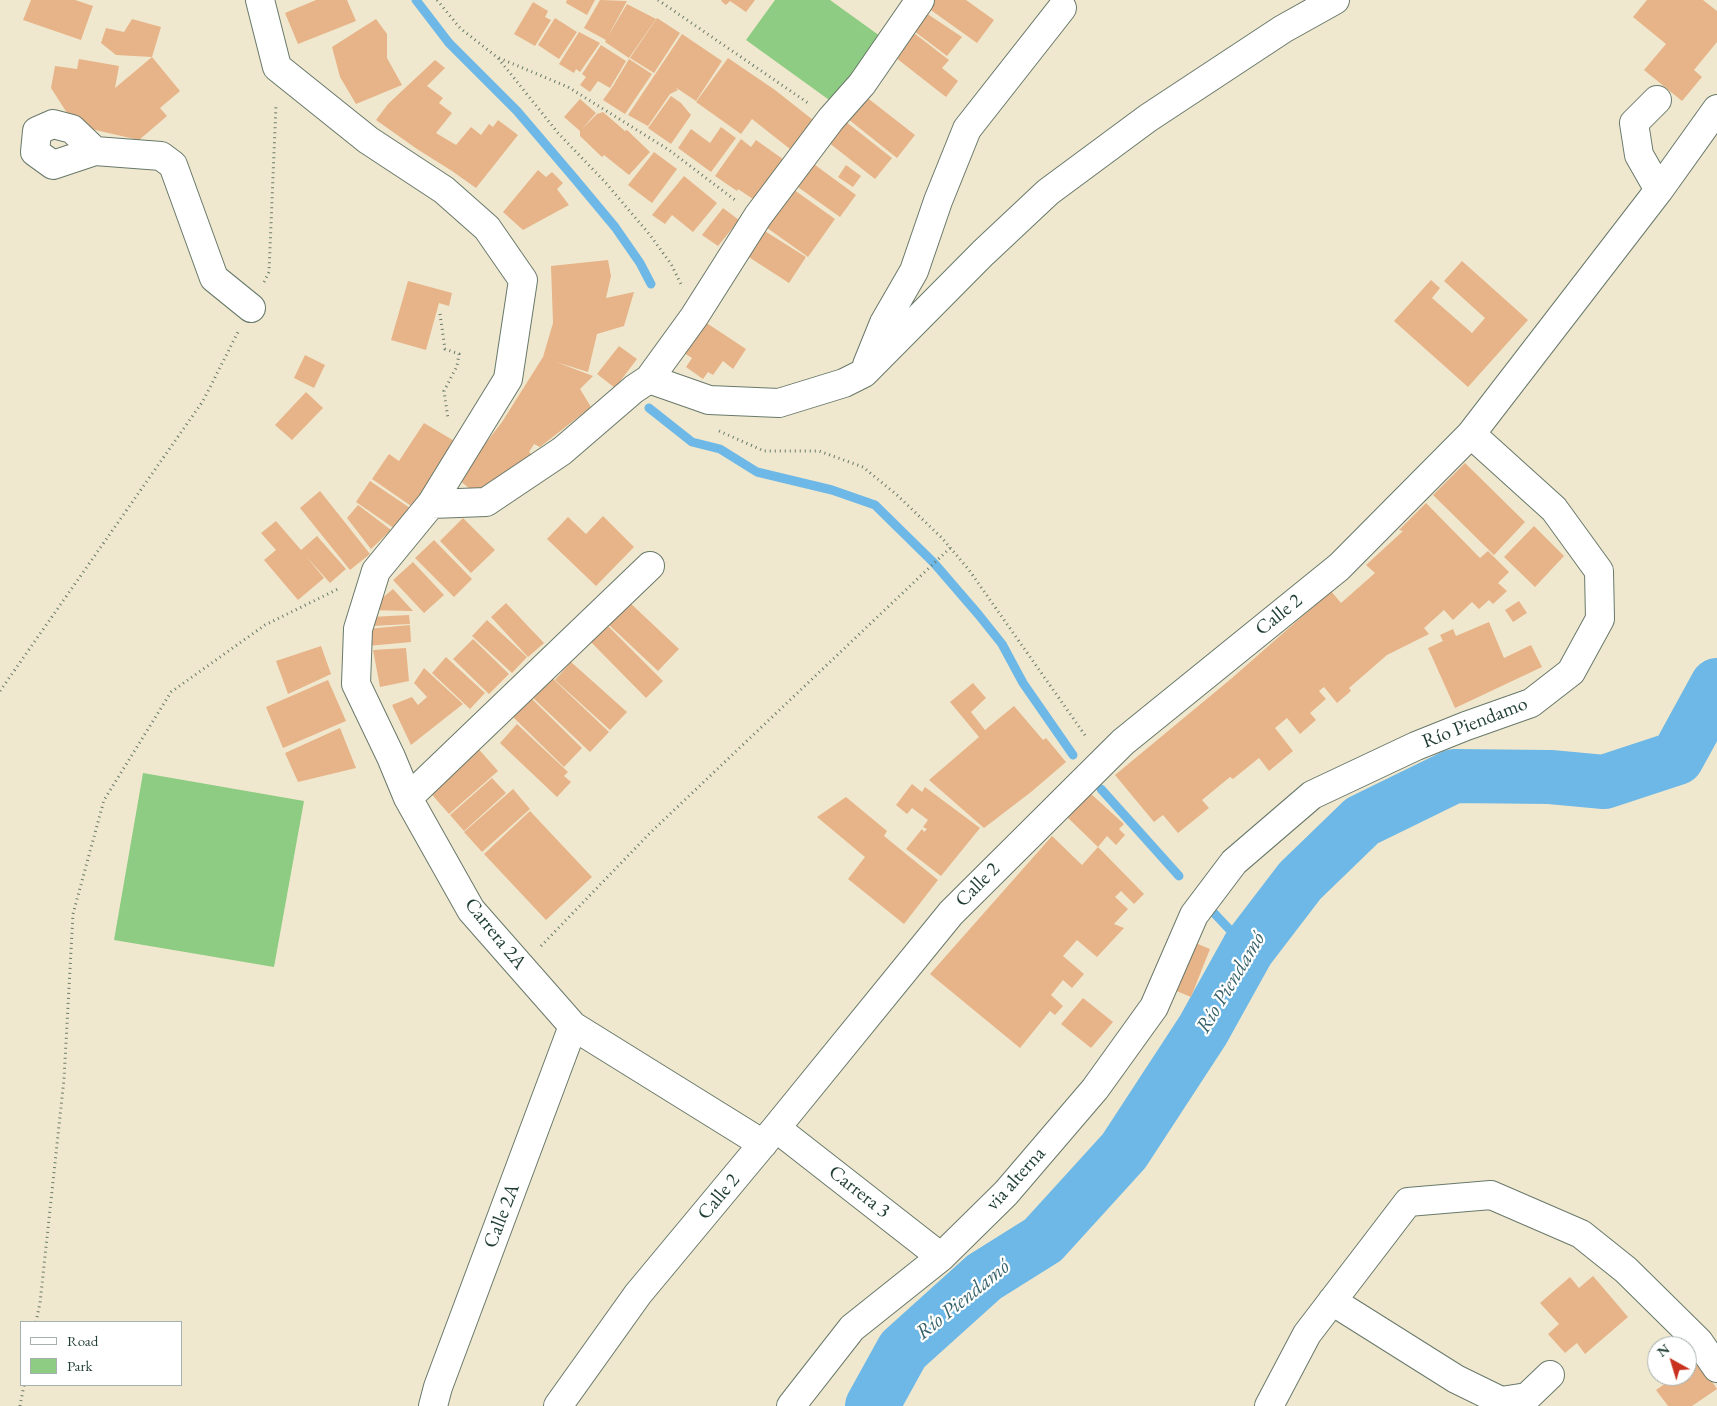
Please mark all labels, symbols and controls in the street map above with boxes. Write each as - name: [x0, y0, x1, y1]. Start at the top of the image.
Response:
- street label: Calle 2: [1251, 589, 1307, 641]
- street label: Río Piendamo: [1419, 692, 1531, 754]
- street label: Calle 2: [951, 858, 1005, 912]
- street label: Carrera 2A: [459, 893, 531, 975]
- water label: Río Piendamó: [1191, 928, 1271, 1038]
- street label: via alterna: [981, 1142, 1051, 1216]
- street label: Carrera 3: [823, 1161, 895, 1223]
- street label: Calle 2: [693, 1169, 745, 1225]
- street label: Calle 2A: [479, 1180, 525, 1252]
- water label: Río Piendamó: [911, 1254, 1015, 1346]
- legend: [20, 1321, 182, 1386]
- text: Road: [67, 1331, 98, 1350]
- north arrow: [1647, 1336, 1697, 1386]
- text: N: [1653, 1340, 1673, 1361]
- text: Park: [67, 1356, 93, 1375]

